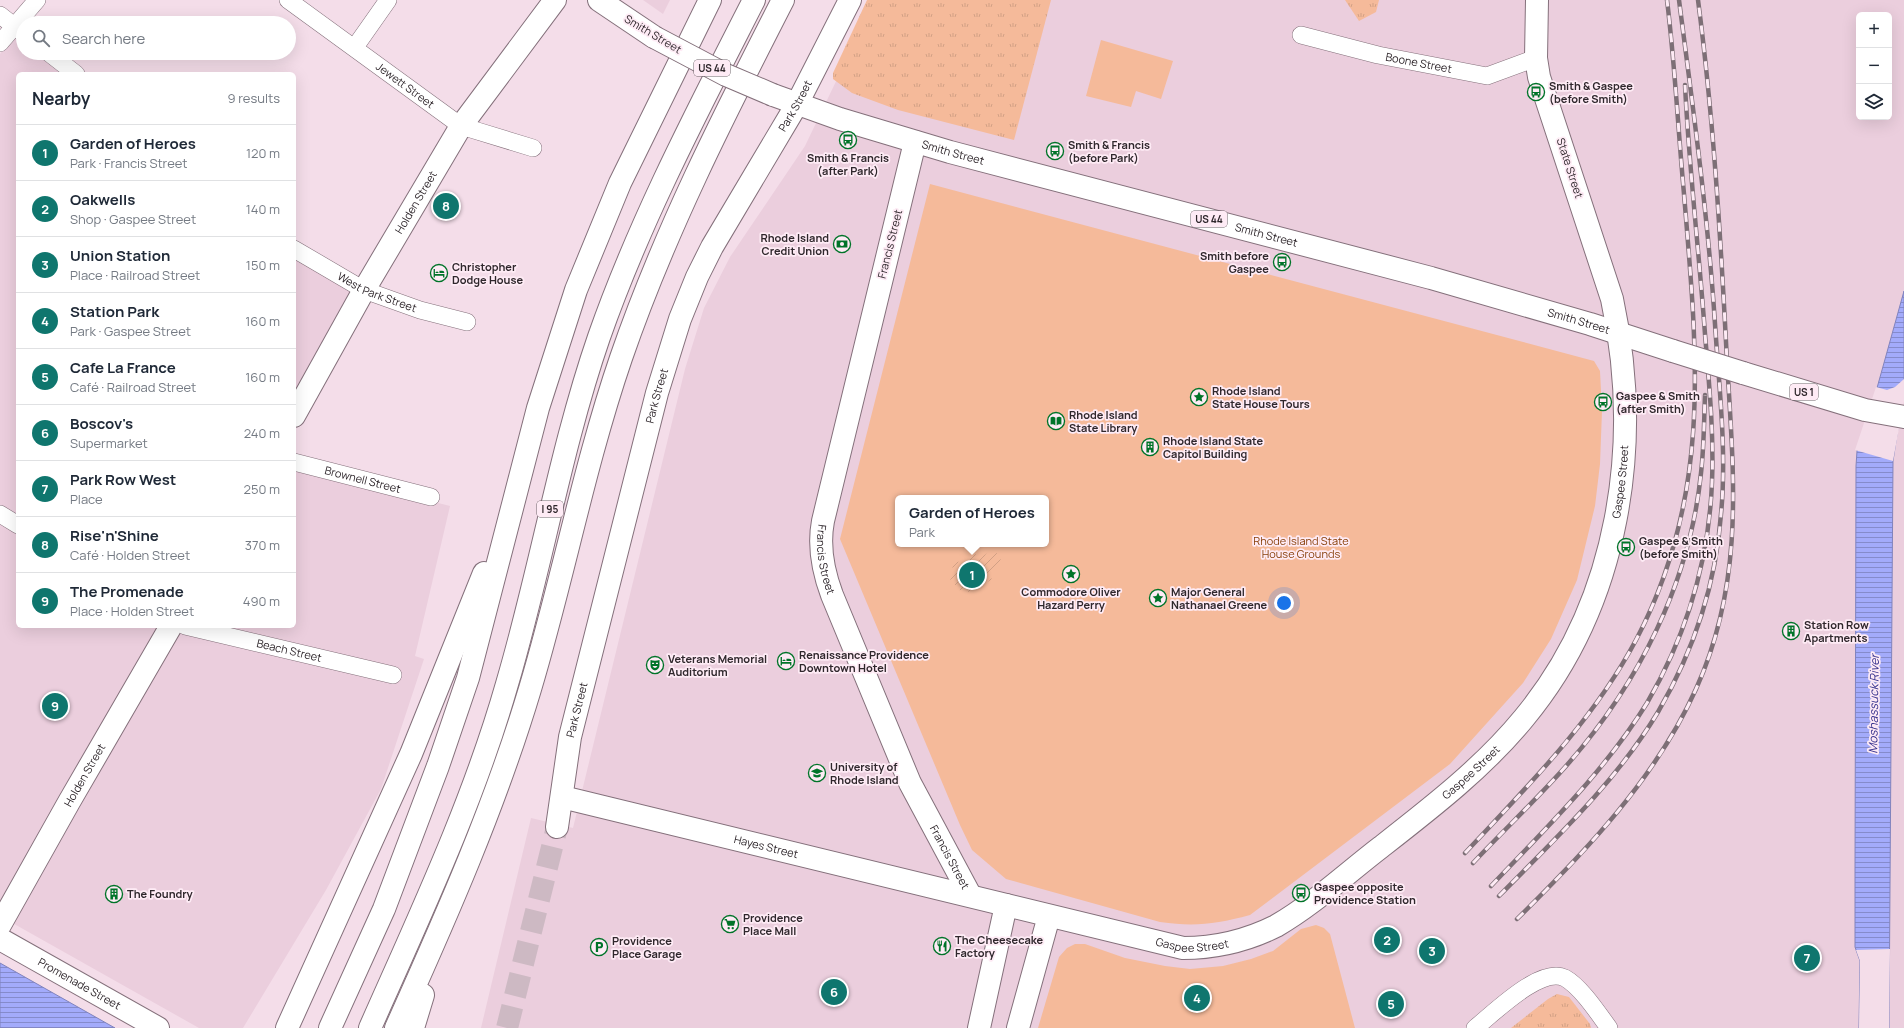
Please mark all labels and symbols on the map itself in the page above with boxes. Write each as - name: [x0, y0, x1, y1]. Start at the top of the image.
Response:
- street label: Smith Street: [622, 11, 685, 57]
- street label: Boone Street: [1384, 49, 1453, 76]
- street label: Jewett Street: [373, 59, 438, 111]
- road number: US 44: [694, 60, 730, 76]
- street label: Park Street: [774, 77, 815, 134]
- place label: Smith & Gaspee (before Smith): [1549, 78, 1633, 106]
- bus stop icon: Smith & Gaspee (before Smith): [1526, 82, 1546, 102]
- bus stop icon: Smith & Francis (after Park): [838, 130, 858, 150]
- street label: Smith Street: [920, 136, 986, 168]
- street label: State Street: [1554, 136, 1587, 200]
- place label: Smith & Francis (before Park): [1068, 137, 1150, 165]
- bus stop icon: Smith & Francis (before Park): [1045, 141, 1065, 161]
- place label: Smith & Francis (after Park): [807, 150, 889, 178]
- street label: Holden Street: [391, 168, 440, 236]
- pin: 8: [433, 191, 459, 221]
- street label: Francis Street: [874, 208, 905, 280]
- road number: US 44: [1191, 211, 1227, 227]
- street label: Smith Street: [1233, 219, 1299, 250]
- place label: Rhode Island Credit Union: [760, 230, 829, 258]
- bank icon: Rhode Island Credit Union: [832, 234, 852, 254]
- place label: Smith before Gaspee: [1200, 248, 1269, 276]
- bus stop icon: Smith before Gaspee: [1272, 252, 1292, 272]
- place label: Christopher Dodge House: [452, 259, 523, 287]
- hotel icon: Christopher Dodge House: [429, 263, 449, 283]
- street label: West Park Street: [335, 268, 419, 315]
- street label: Smith Street: [1546, 304, 1612, 337]
- street label: Park Street: [642, 366, 671, 425]
- place label: Rhode Island State House Tours: [1212, 383, 1310, 411]
- road number: US 1: [1790, 384, 1818, 400]
- place icon: Rhode Island State House Tours: [1189, 387, 1209, 407]
- place label: Gaspee & Smith (after Smith): [1616, 388, 1700, 416]
- bus stop icon: Gaspee & Smith (after Smith): [1593, 392, 1613, 412]
- place label: Rhode Island State Library: [1069, 407, 1138, 435]
- library icon: Rhode Island State Library: [1046, 411, 1066, 431]
- place label: Rhode Island State Capitol Building: [1163, 433, 1264, 461]
- building icon: Rhode Island State Capitol Building: [1140, 437, 1160, 457]
- street label: Gaspee Street: [1608, 445, 1631, 519]
- street label: Brownell Street: [323, 462, 403, 496]
- road number: I 95: [537, 501, 563, 517]
- street label: Francis Street: [814, 524, 839, 596]
- park label: Rhode Island State House Grounds: [1253, 533, 1349, 561]
- place label: Gaspee & Smith (before Smith): [1639, 533, 1723, 561]
- bus stop icon: Gaspee & Smith (before Smith): [1616, 537, 1636, 557]
- pin: 1: [959, 560, 985, 590]
- place icon: Commodore Oliver Hazard Perry: [1061, 564, 1081, 584]
- place label: Commodore Oliver Hazard Perry: [1021, 584, 1121, 612]
- place label: Major General Nathanael Greene: [1171, 584, 1268, 612]
- place icon: Major General Nathanael Greene: [1148, 588, 1168, 608]
- your location: [1274, 593, 1294, 613]
- place label: Station Row Apartments: [1804, 617, 1869, 645]
- building icon: Station Row Apartments: [1781, 621, 1801, 641]
- street label: Beach Street: [255, 635, 323, 665]
- place label: Renaissance Providence Downtown Hotel: [799, 647, 929, 675]
- place label: Veterans Memorial Auditorium: [668, 651, 767, 679]
- hotel icon: Renaissance Providence Downtown Hotel: [776, 651, 796, 671]
- water label: Moshassuck River: [1864, 652, 1883, 754]
- theatre icon: Veterans Memorial Auditorium: [645, 655, 665, 675]
- street label: Park Street: [562, 680, 591, 739]
- pin: 9: [42, 691, 68, 721]
- street label: Holden Street: [60, 741, 108, 809]
- street label: Gaspee Street: [1438, 742, 1503, 802]
- place label: University of Rhode Island: [830, 759, 899, 787]
- school or university icon: University of Rhode Island: [807, 763, 827, 783]
- street label: Francis Street: [927, 822, 973, 891]
- street label: Hayes Street: [732, 831, 800, 861]
- place label: Gaspee opposite Providence Station: [1314, 879, 1416, 907]
- bus stop icon: Gaspee opposite Providence Station: [1291, 883, 1311, 903]
- building icon: The Foundry: [104, 884, 124, 904]
- place label: The Foundry: [127, 886, 193, 901]
- place label: Providence Place Mall: [743, 910, 803, 938]
- supermarket icon: Providence Place Mall: [720, 914, 740, 934]
- pin: 2: [1374, 925, 1400, 955]
- place label: The Cheesecake Factory: [955, 932, 1044, 960]
- place label: Providence Place Garage: [612, 933, 682, 961]
- street label: Gaspee Street: [1154, 934, 1230, 955]
- restaurant icon: The Cheesecake Factory: [932, 936, 952, 956]
- pin: 3: [1419, 936, 1445, 966]
- parking icon: Providence Place Garage: [589, 937, 609, 957]
- pin: 7: [1794, 943, 1820, 973]
- street label: Promenade Street: [35, 954, 124, 1013]
- pin: 6: [821, 977, 847, 1007]
- pin: 4: [1184, 983, 1210, 1013]
- pin: 5: [1378, 989, 1404, 1019]

